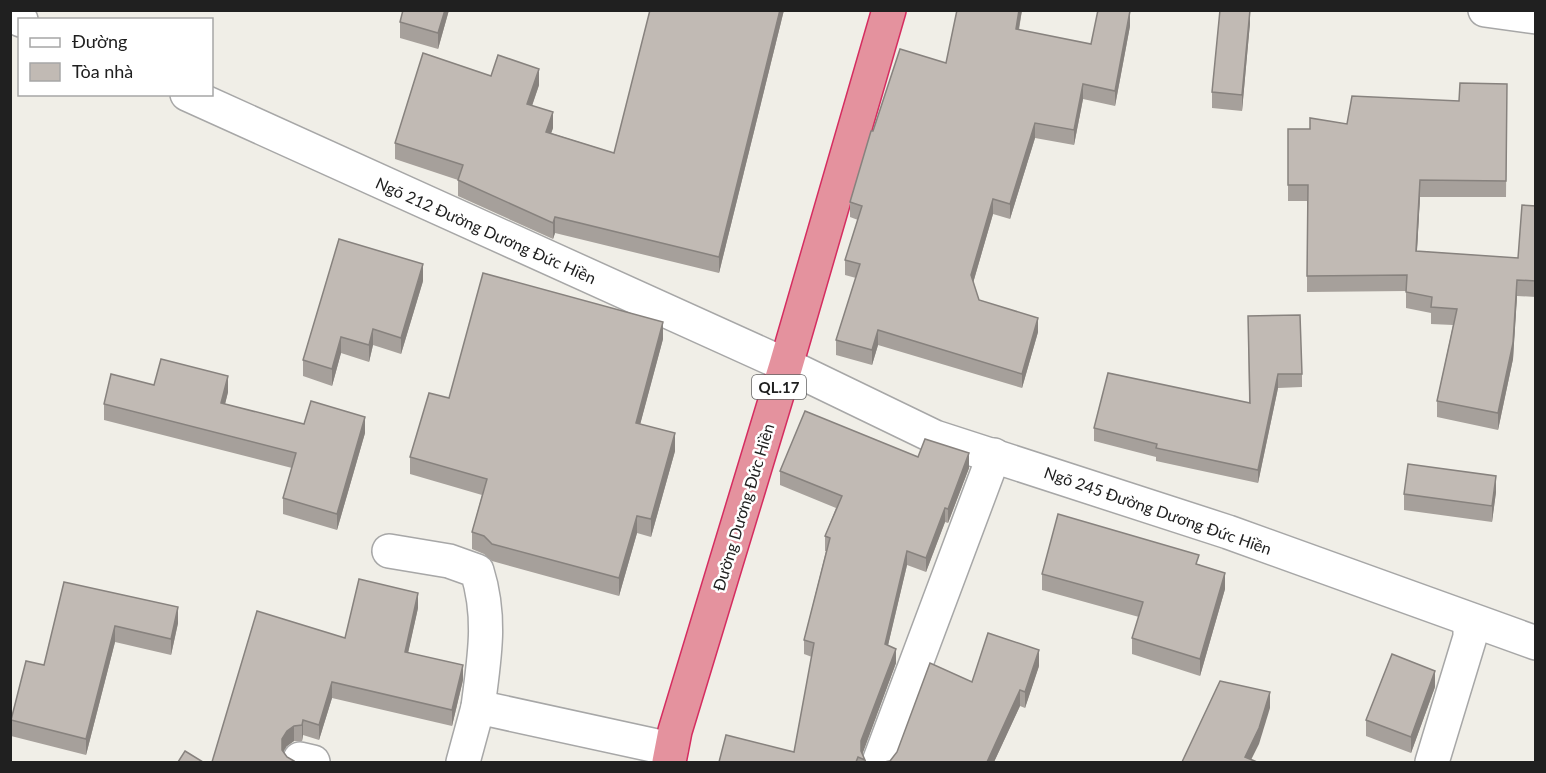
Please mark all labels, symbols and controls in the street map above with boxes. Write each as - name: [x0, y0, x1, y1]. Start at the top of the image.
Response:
- legend: [18, 18, 213, 96]
- text: Đường: [72, 30, 127, 52]
- text: Tòa nhà: [72, 60, 133, 82]
- street label: Ngõ 212 Đường Dương Đức Hiền: [373, 173, 599, 287]
- road number: QL.17: [752, 375, 806, 399]
- street label: Đường Dương Đức Hiền: [708, 421, 778, 593]
- street label: Ngõ 245 Đường Dương Đức Hiền: [1042, 462, 1274, 558]

